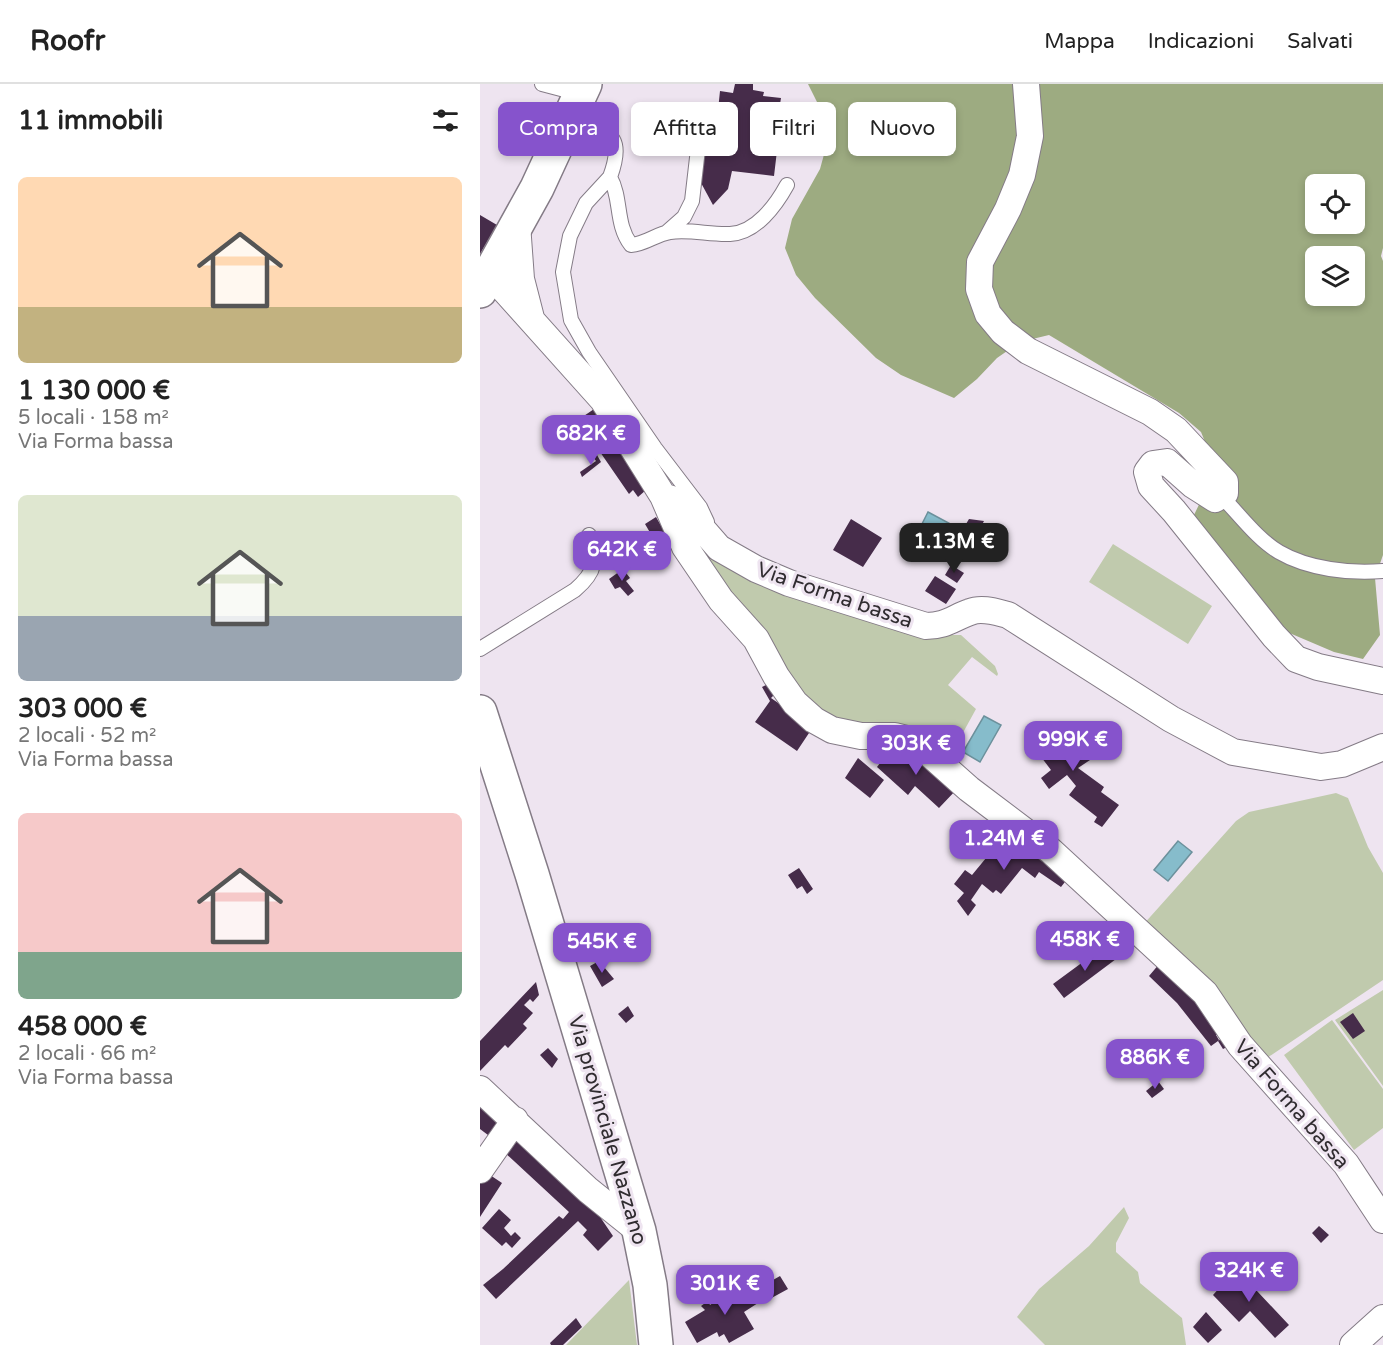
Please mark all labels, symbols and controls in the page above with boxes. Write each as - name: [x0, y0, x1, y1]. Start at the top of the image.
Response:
- text: Roofr: [30, 24, 105, 58]
- text: Mappa: [1044, 29, 1115, 54]
- text: Indicazioni: [1148, 29, 1254, 54]
- text: Salvati: [1287, 29, 1353, 54]
- chip: Compra: [498, 102, 619, 156]
- chip: Affitta: [631, 102, 738, 156]
- chip: Filtri: [750, 102, 836, 156]
- chip: Nuovo: [848, 102, 956, 156]
- icon: filters: [429, 104, 462, 137]
- text: 11 immobili: [18, 105, 163, 136]
- map controls: [1305, 174, 1365, 306]
- button: locate: [1305, 174, 1365, 234]
- icon: home: [186, 216, 294, 324]
- button: layers: [1305, 246, 1365, 306]
- text: 1 130 000 €: [18, 375, 170, 406]
- text: 5 locali · 158 m²: [18, 406, 169, 430]
- pin: 682K €: [542, 415, 640, 466]
- text: 682K €: [556, 422, 626, 446]
- text: Via Forma bassa: [18, 430, 173, 454]
- pin: 1.13M €: [899, 523, 1009, 574]
- text: 1.13M €: [913, 530, 995, 554]
- pin: 642K €: [573, 531, 671, 582]
- icon: home: [186, 534, 294, 642]
- text: 642K €: [587, 538, 657, 562]
- street label: Via Forma bassa: [754, 557, 916, 634]
- text: 303 000 €: [18, 693, 147, 724]
- pin: 999K €: [1024, 721, 1122, 772]
- text: 2 locali · 52 m²: [18, 724, 156, 748]
- pin: 303K €: [867, 725, 965, 776]
- text: 999K €: [1038, 728, 1108, 752]
- text: 303K €: [881, 732, 951, 756]
- text: Via Forma bassa: [18, 748, 173, 772]
- pin: 1.24M €: [949, 820, 1059, 871]
- text: 1.24M €: [963, 827, 1045, 851]
- icon: home: [186, 852, 294, 960]
- pin: 458K €: [1036, 921, 1134, 972]
- pin: 545K €: [553, 923, 651, 974]
- text: 458K €: [1050, 928, 1120, 952]
- text: 545K €: [567, 930, 637, 954]
- text: 458 000 €: [18, 1011, 147, 1042]
- street label: Via provinciale Nazzano: [563, 1013, 652, 1248]
- street label: Via Forma bassa: [1229, 1035, 1355, 1174]
- pin: 886K €: [1106, 1039, 1204, 1090]
- text: 2 locali · 66 m²: [18, 1042, 156, 1066]
- text: 886K €: [1120, 1046, 1190, 1070]
- text: Via Forma bassa: [18, 1066, 173, 1090]
- pin: 324K €: [1200, 1252, 1298, 1303]
- text: 324K €: [1214, 1259, 1284, 1283]
- pin: 301K €: [676, 1265, 774, 1316]
- text: 301K €: [690, 1272, 760, 1296]

